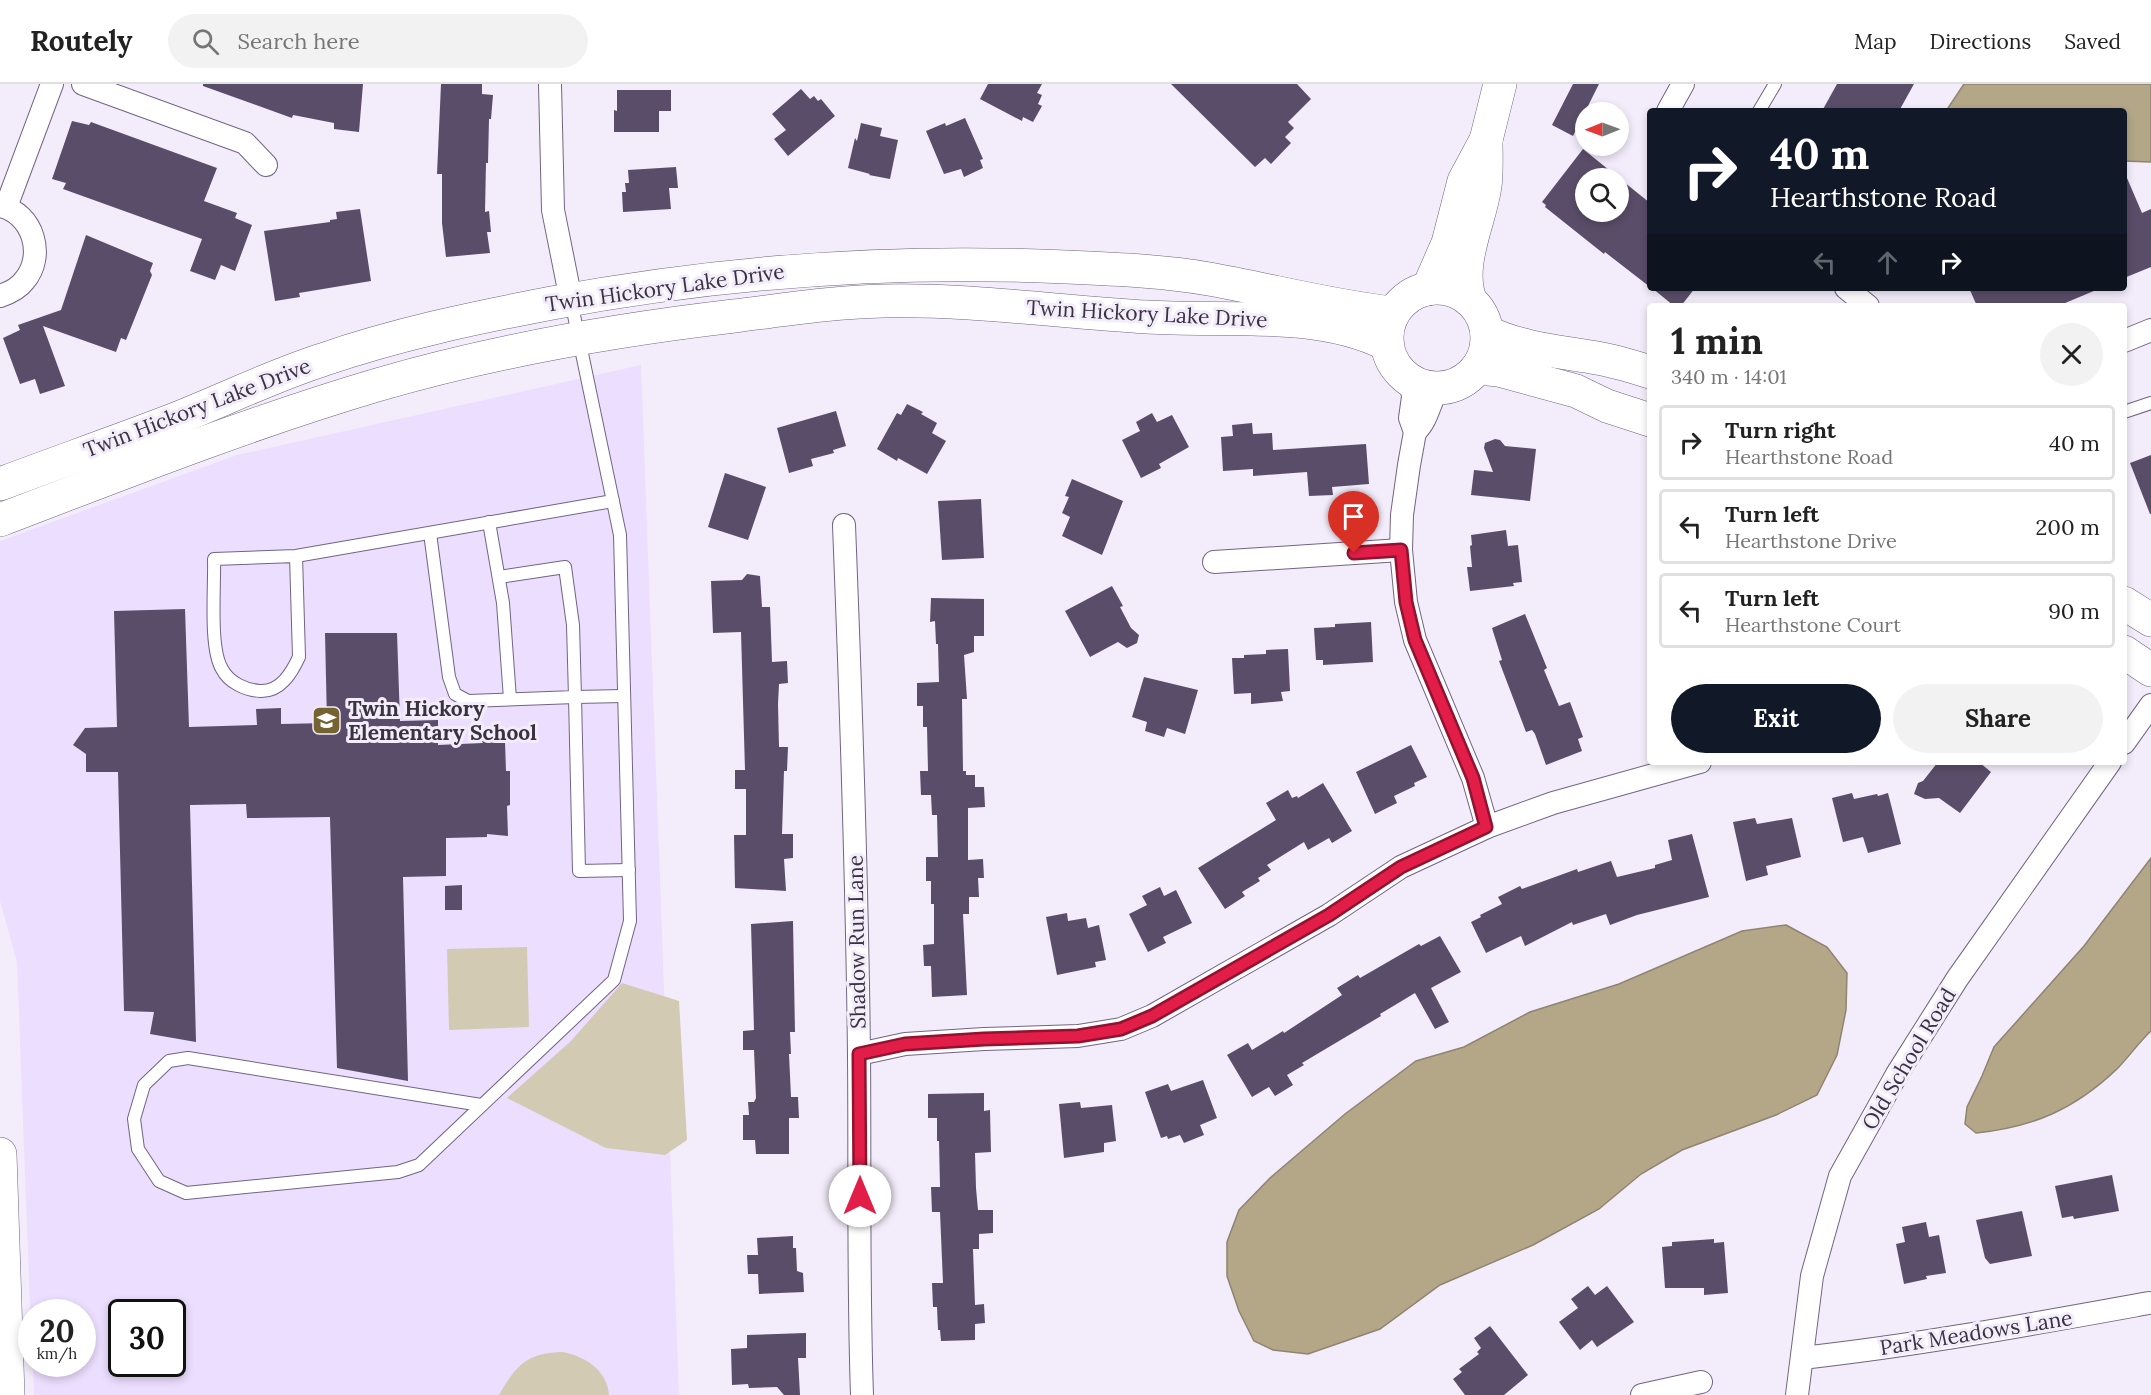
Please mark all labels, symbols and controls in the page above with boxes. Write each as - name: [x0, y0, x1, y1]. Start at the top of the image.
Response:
- search box: [168, 14, 588, 68]
- text: Routely: [30, 23, 132, 59]
- icon: search: [189, 25, 222, 58]
- text: Search here: [237, 27, 360, 55]
- text: Map: [1854, 28, 1897, 55]
- text: Directions: [1930, 28, 2031, 55]
- text: Saved: [2064, 28, 2121, 55]
- north arrow: [1575, 102, 1629, 156]
- map controls: [1575, 102, 1629, 222]
- text: 40 m: [1770, 127, 1869, 181]
- icon: right: [1671, 132, 1749, 210]
- button: search: [1575, 168, 1629, 222]
- text: Hearthstone Road: [1770, 180, 1997, 214]
- icon: left: [1808, 246, 1841, 279]
- icon: ahead: [1871, 246, 1904, 279]
- icon: right: [1934, 246, 1967, 279]
- street label: Twin Hickory Lake Drive: [544, 257, 786, 318]
- street label: Twin Hickory Lake Drive: [1026, 294, 1268, 333]
- text: 1 min: [1671, 318, 1763, 364]
- button: close: [2040, 323, 2103, 386]
- street label: Twin Hickory Lake Drive: [79, 352, 314, 463]
- text: 340 m · 14:01: [1671, 364, 1787, 389]
- text: Turn right: [1725, 416, 1836, 444]
- icon: right: [1674, 426, 1707, 459]
- text: 40 m: [2049, 429, 2100, 457]
- text: Hearthstone Road: [1725, 444, 1893, 469]
- pin: [1328, 491, 1379, 553]
- icon: arrive: [1337, 500, 1370, 533]
- text: Turn left: [1725, 500, 1819, 528]
- icon: left: [1674, 510, 1707, 543]
- text: 200 m: [2035, 513, 2100, 541]
- text: Hearthstone Drive: [1725, 528, 1897, 553]
- text: Turn left: [1725, 584, 1819, 612]
- icon: left: [1674, 594, 1707, 627]
- text: 90 m: [2048, 597, 2100, 625]
- text: Hearthstone Court: [1725, 612, 1901, 637]
- button: Exit: [1671, 684, 1881, 753]
- button: Share: [1893, 684, 2103, 753]
- place label: Twin Hickory Elementary School: [348, 695, 537, 746]
- school or university icon: Twin Hickory Elementary School: [311, 705, 343, 737]
- street label: Shadow Run Lane: [841, 855, 872, 1029]
- street label: Old School Road: [1856, 983, 1962, 1135]
- position arrow: [828, 1164, 892, 1228]
- speed limit sign: 30: [108, 1299, 186, 1377]
- street label: Park Meadows Lane: [1878, 1304, 2074, 1361]
- text: 20: [39, 1312, 75, 1350]
- text: km/h: [37, 1344, 77, 1363]

